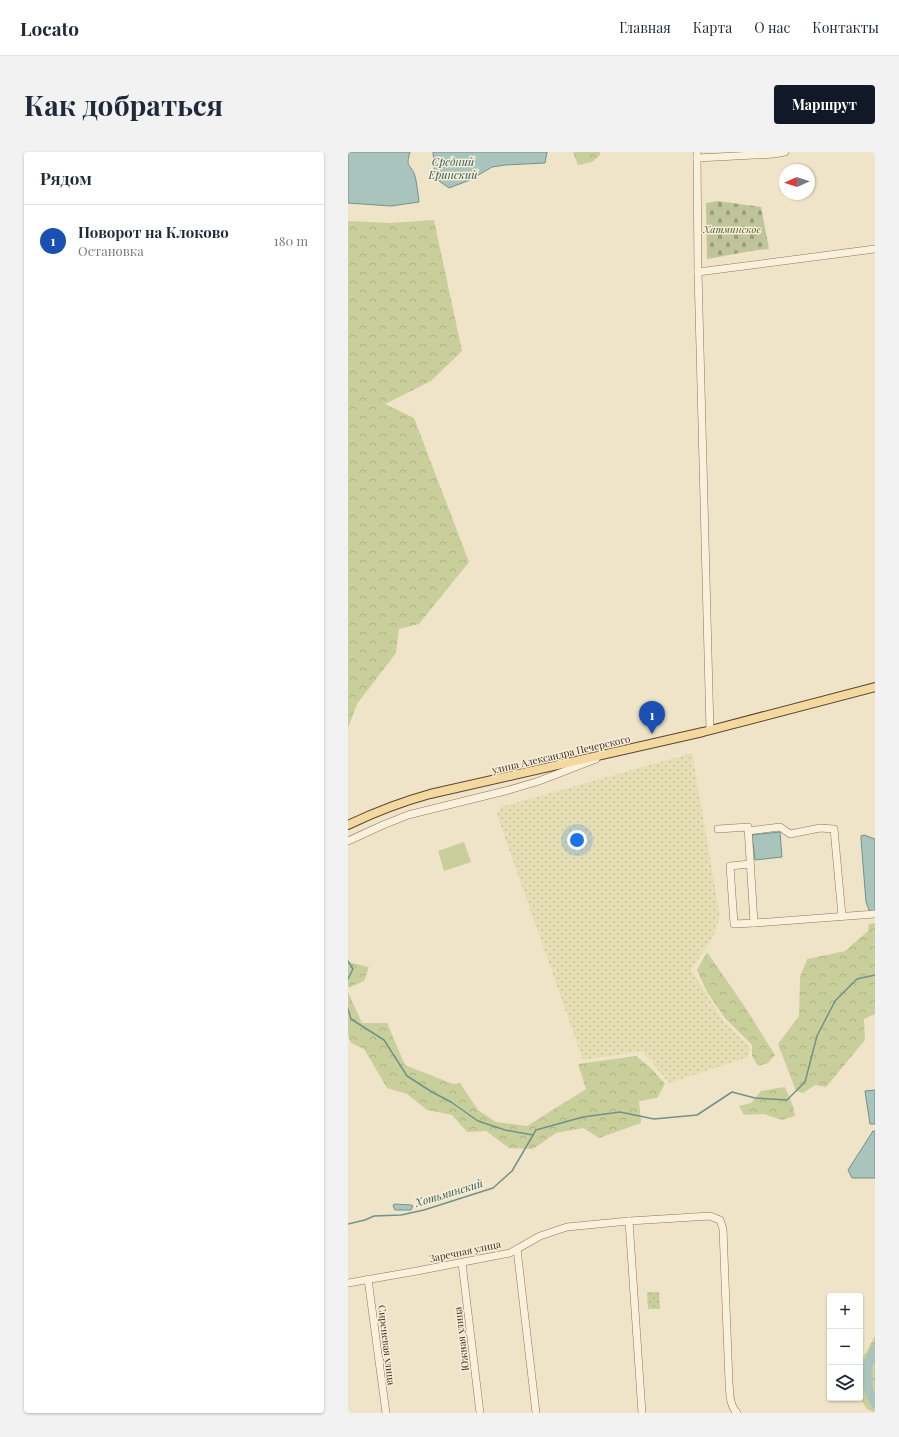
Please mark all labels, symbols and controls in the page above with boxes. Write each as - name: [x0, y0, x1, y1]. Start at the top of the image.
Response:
- text: Locato: [20, 15, 79, 41]
- text: Главная: [619, 18, 671, 37]
- text: Карта: [693, 18, 732, 37]
- text: О нас: [754, 18, 790, 37]
- text: Контакты: [812, 18, 879, 37]
- button: Маршрут: [774, 85, 875, 124]
- text: Как добраться: [24, 86, 223, 123]
- water label: Средний Еринский: [428, 154, 478, 182]
- north arrow: [779, 164, 815, 200]
- text: Рядом: [40, 167, 92, 189]
- text: Поворот на Клоково: [78, 222, 229, 242]
- park label: Хатминское: [702, 222, 761, 236]
- text: 1: [51, 232, 55, 249]
- text: 180 m: [274, 232, 308, 249]
- text: Остановка: [78, 242, 144, 259]
- pin: 1: [639, 701, 665, 734]
- street label: улица Александра Печерского: [490, 731, 632, 777]
- your location: [567, 830, 587, 850]
- water label: Хотьминский: [412, 1175, 485, 1210]
- street label: Заречная улица: [428, 1237, 502, 1265]
- map controls: [827, 1293, 863, 1401]
- button: +: [827, 1293, 863, 1329]
- street label: Сиреневая улица: [375, 1304, 399, 1386]
- street label: Южная улица: [450, 1306, 472, 1372]
- button: −: [827, 1329, 863, 1365]
- button: layers: [827, 1365, 863, 1401]

